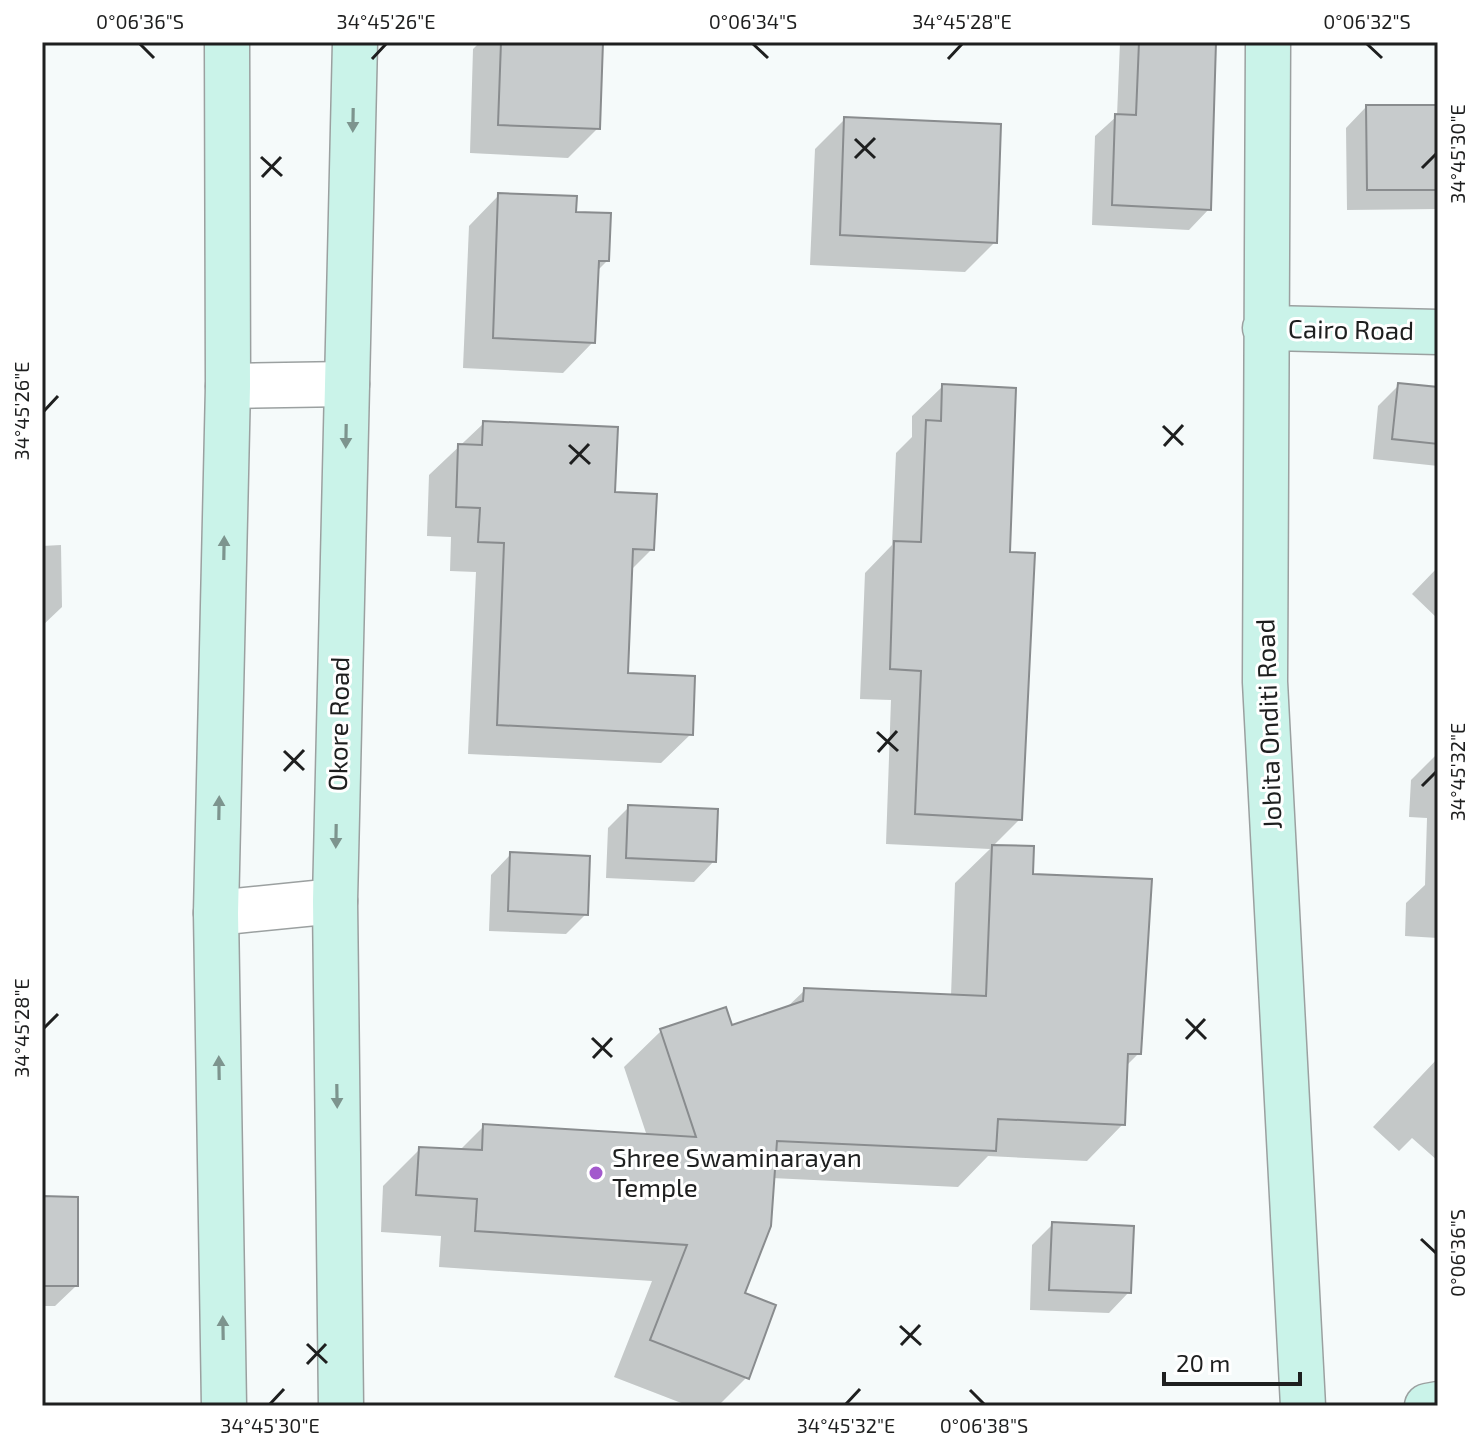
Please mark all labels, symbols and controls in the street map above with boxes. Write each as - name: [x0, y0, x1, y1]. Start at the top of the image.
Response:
- text: 0°06'36"S: [96, 9, 184, 33]
- text: 34°45'26"E: [337, 9, 435, 33]
- text: 0°06'34"S: [709, 9, 797, 33]
- text: 34°45'28"E: [912, 9, 1012, 33]
- text: 0°06'32"S: [1323, 9, 1411, 33]
- text: 34°45'30"E: [1445, 104, 1469, 204]
- one-way arrow: [347, 108, 359, 133]
- street label: Cairo Road: [1288, 312, 1414, 345]
- text: 34°45'26"E: [9, 362, 33, 460]
- one-way arrow: [339, 424, 352, 449]
- one-way arrow: [218, 535, 230, 560]
- street label: Jobita Onditi Road: [1248, 618, 1287, 830]
- street label: Okore Road: [321, 656, 354, 792]
- text: 34°45'32"E: [1445, 723, 1469, 821]
- one-way arrow: [212, 795, 225, 820]
- one-way arrow: [330, 824, 342, 849]
- text: 34°45'28"E: [9, 978, 33, 1078]
- one-way arrow: [213, 1055, 225, 1080]
- one-way arrow: [331, 1084, 343, 1109]
- place label: Shree Swaminarayan Temple: [612, 1141, 862, 1202]
- marker: Shree Swaminarayan Temple: [587, 1164, 605, 1182]
- text: 0°06'36"S: [1445, 1209, 1469, 1297]
- one-way arrow: [217, 1315, 229, 1340]
- scale bar: [1164, 1336, 1300, 1386]
- text: 20 m: [1176, 1348, 1230, 1377]
- text: 34°45'30"E: [220, 1413, 320, 1437]
- text: 34°45'32"E: [797, 1413, 895, 1437]
- text: 0°06'38"S: [940, 1413, 1028, 1437]

